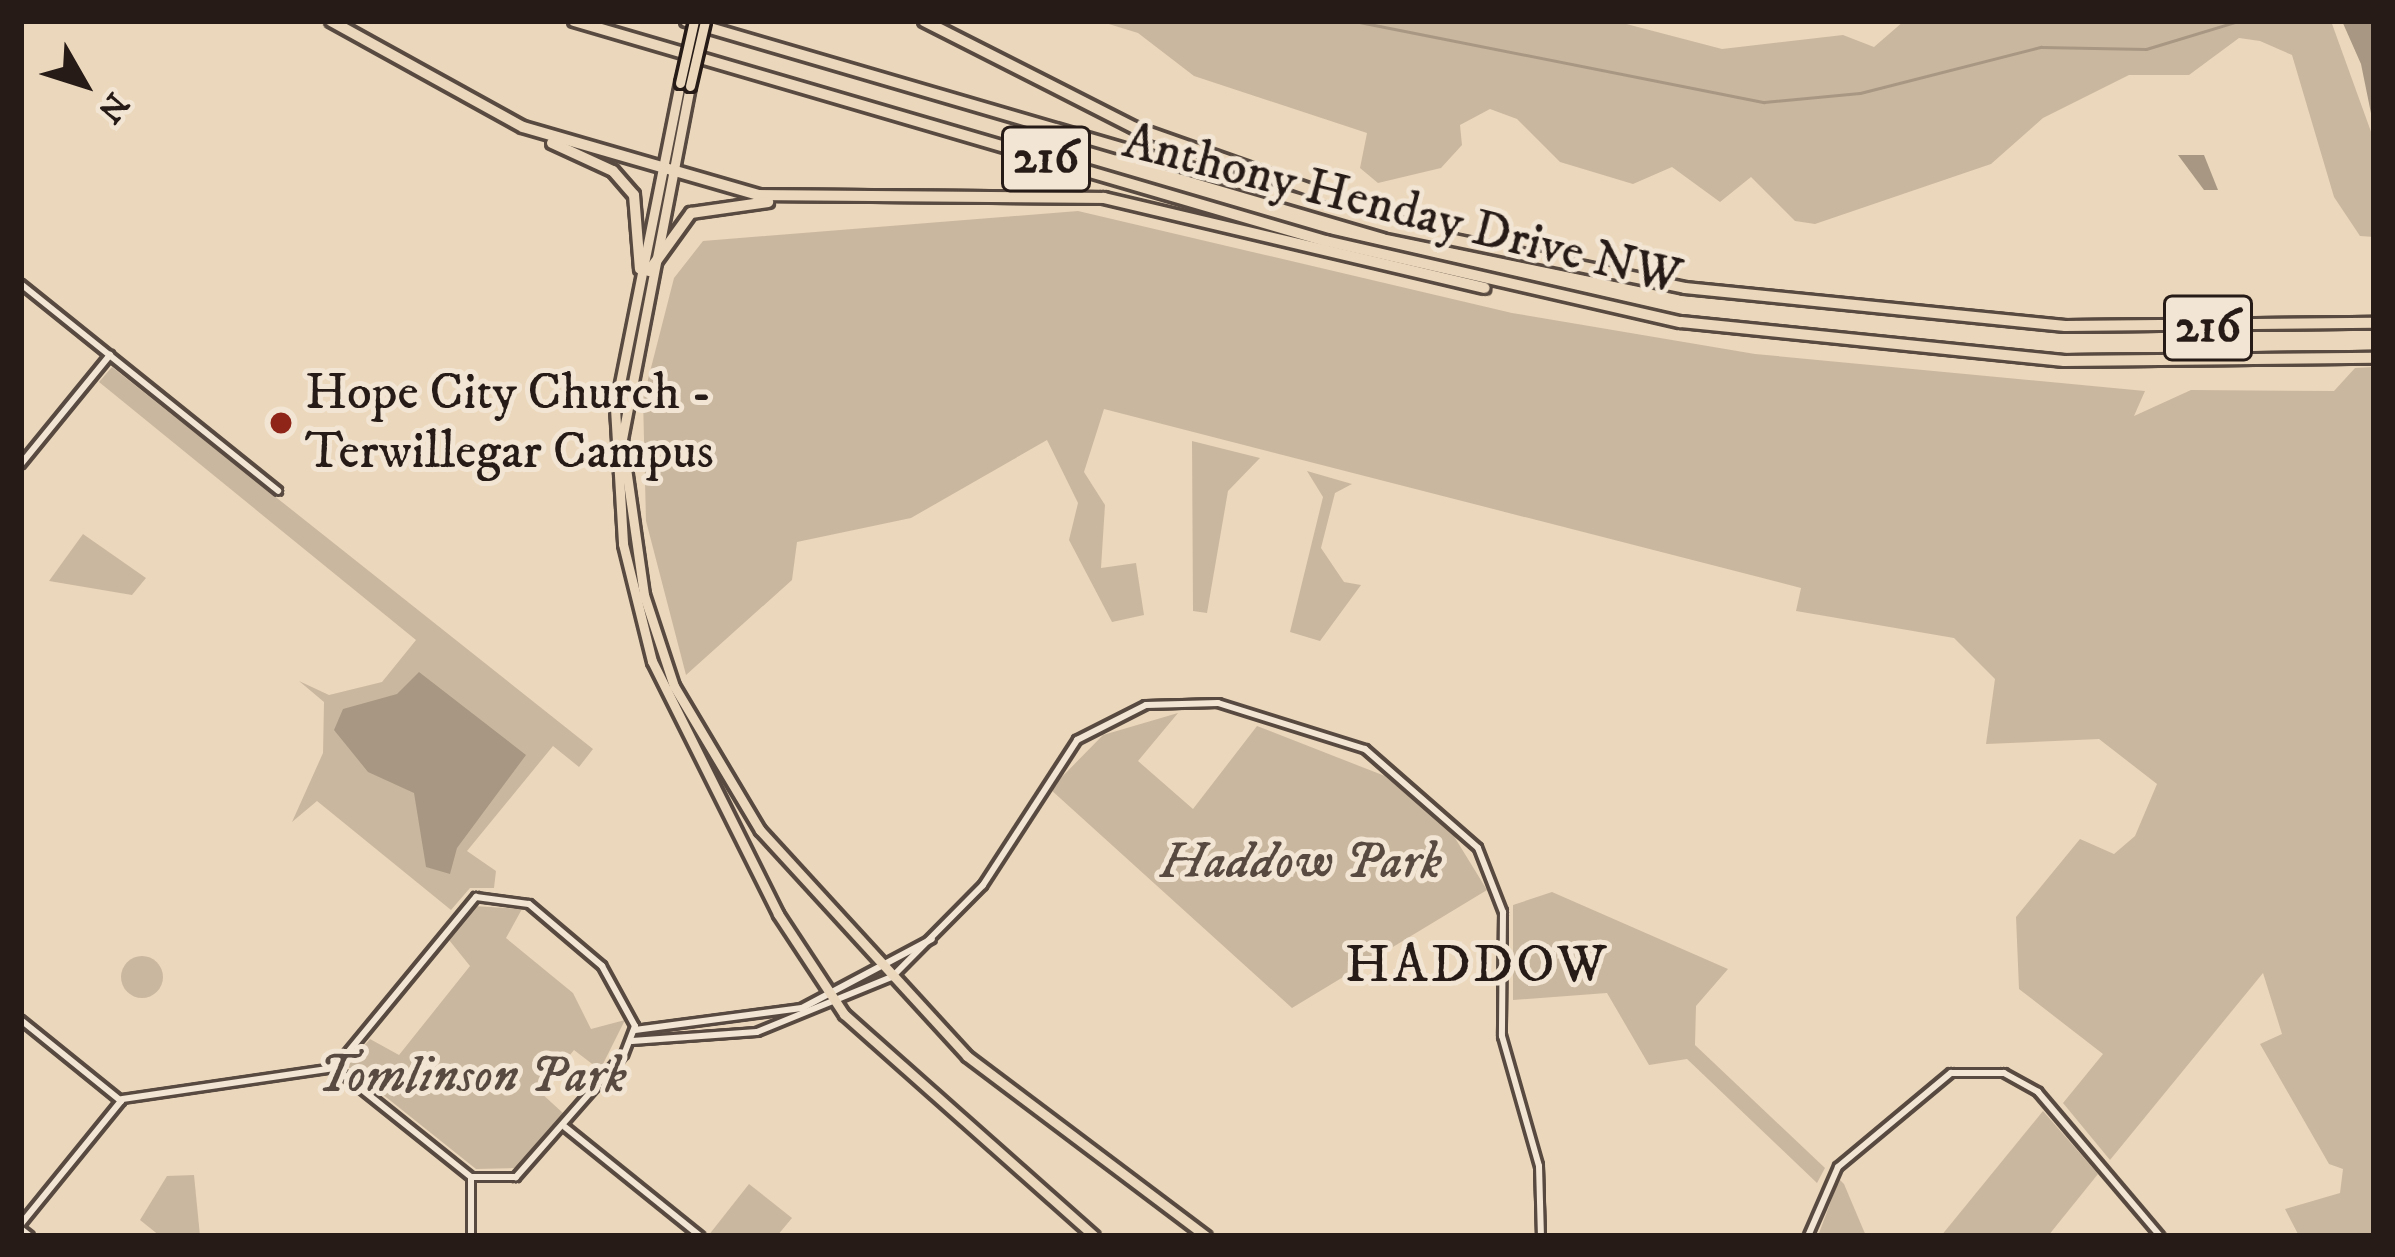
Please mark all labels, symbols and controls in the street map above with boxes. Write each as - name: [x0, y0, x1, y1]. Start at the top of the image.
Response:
- north arrow: [24, 24, 144, 144]
- text: N: [88, 84, 137, 130]
- street label: Anthony Henday Drive NW: [1117, 111, 1687, 309]
- road number: 216: [1001, 117, 1091, 201]
- road number: 216: [2163, 286, 2253, 370]
- place label: Hope City Church - Terwillegar Campus: [305, 363, 714, 483]
- marker: Hope City Church - Terwillegar Campus: [268, 410, 294, 436]
- park label: Haddow Park: [1160, 831, 1442, 893]
- district label: HADDOW: [1345, 934, 1609, 998]
- park label: Tomlinson Park: [317, 1045, 627, 1107]

